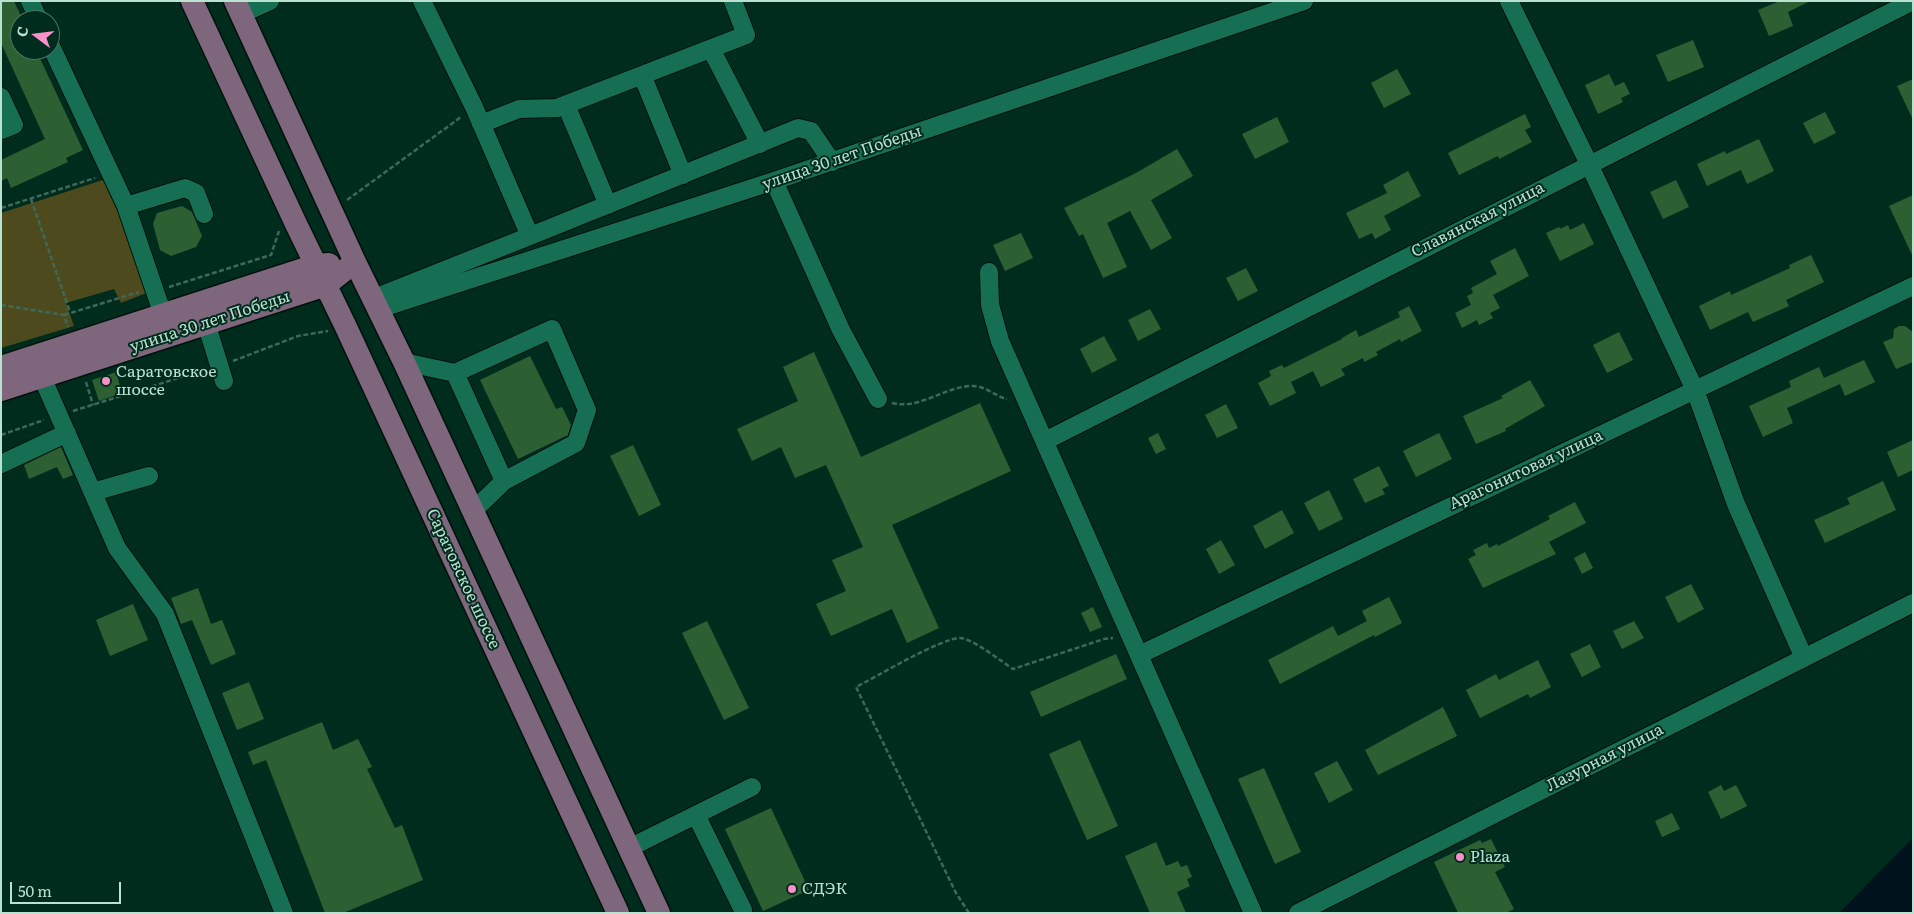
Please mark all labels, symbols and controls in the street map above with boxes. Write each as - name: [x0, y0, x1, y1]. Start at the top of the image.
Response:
- north arrow: [10, 10, 60, 60]
- text: С: [11, 24, 32, 39]
- street label: улица 30 лет Победы: [760, 122, 924, 194]
- street label: Славянская улица: [1408, 178, 1548, 262]
- street label: улица 30 лет Победы: [128, 287, 292, 357]
- place label: Саратовское шоссе: [116, 362, 217, 400]
- marker: Саратовское шоссе: [100, 375, 112, 387]
- street label: Арагонитовая улица: [1446, 426, 1606, 514]
- street label: Саратовское шоссе: [422, 506, 504, 652]
- street label: Лазурная улица: [1543, 720, 1667, 796]
- place label: Plaza: [1470, 847, 1510, 867]
- marker: Plaza: [1454, 851, 1466, 863]
- scale bar: [12, 872, 124, 904]
- text: 50 m: [18, 879, 52, 902]
- place label: СДЭК: [802, 879, 847, 899]
- marker: СДЭК: [786, 883, 798, 895]

